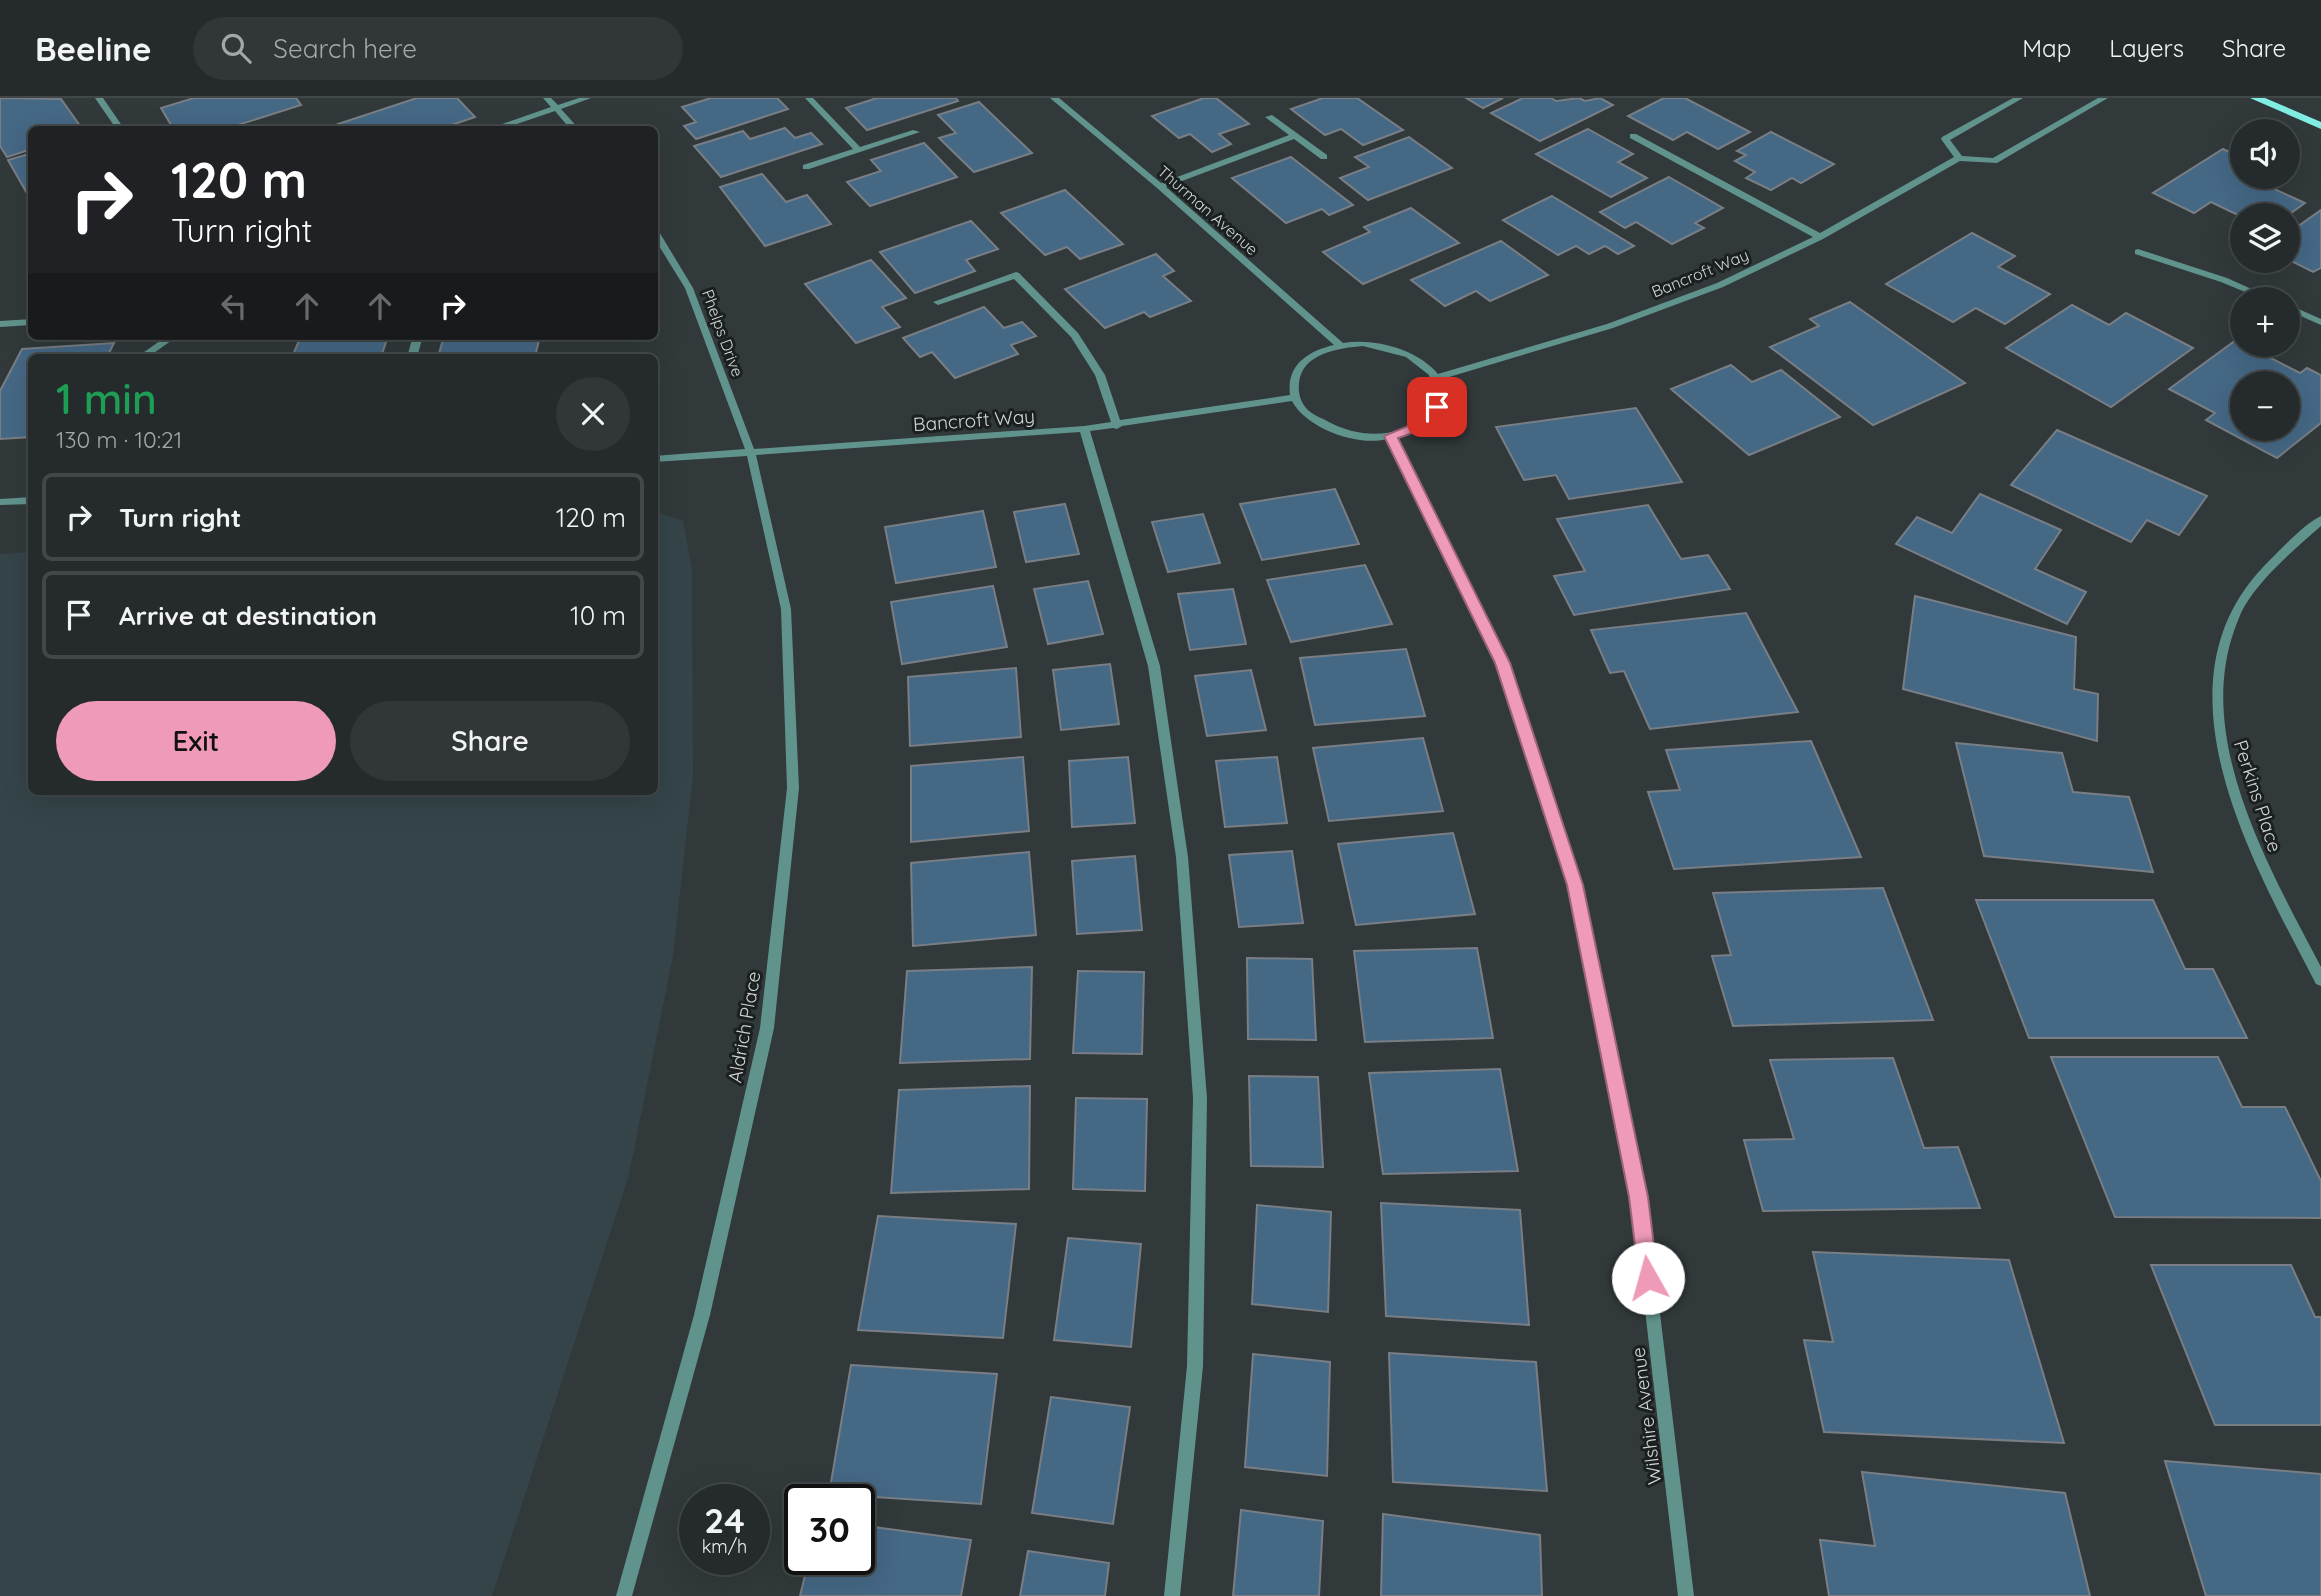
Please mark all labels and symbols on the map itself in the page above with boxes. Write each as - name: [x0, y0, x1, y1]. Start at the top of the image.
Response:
- street label: Thurman Avenue: [1154, 161, 1262, 259]
- street label: Bancroft Way: [1649, 244, 1751, 302]
- street label: Phelps Drive: [698, 287, 748, 379]
- pin: [1407, 377, 1467, 437]
- street label: Bancroft Way: [912, 404, 1036, 436]
- street label: Perkins Place: [2229, 737, 2287, 855]
- street label: Aldrich Place: [722, 969, 766, 1085]
- position arrow: [1611, 1241, 1685, 1315]
- street label: Wilshire Avenue: [1626, 1346, 1666, 1486]
- speed limit sign: 30: [784, 1484, 875, 1575]

